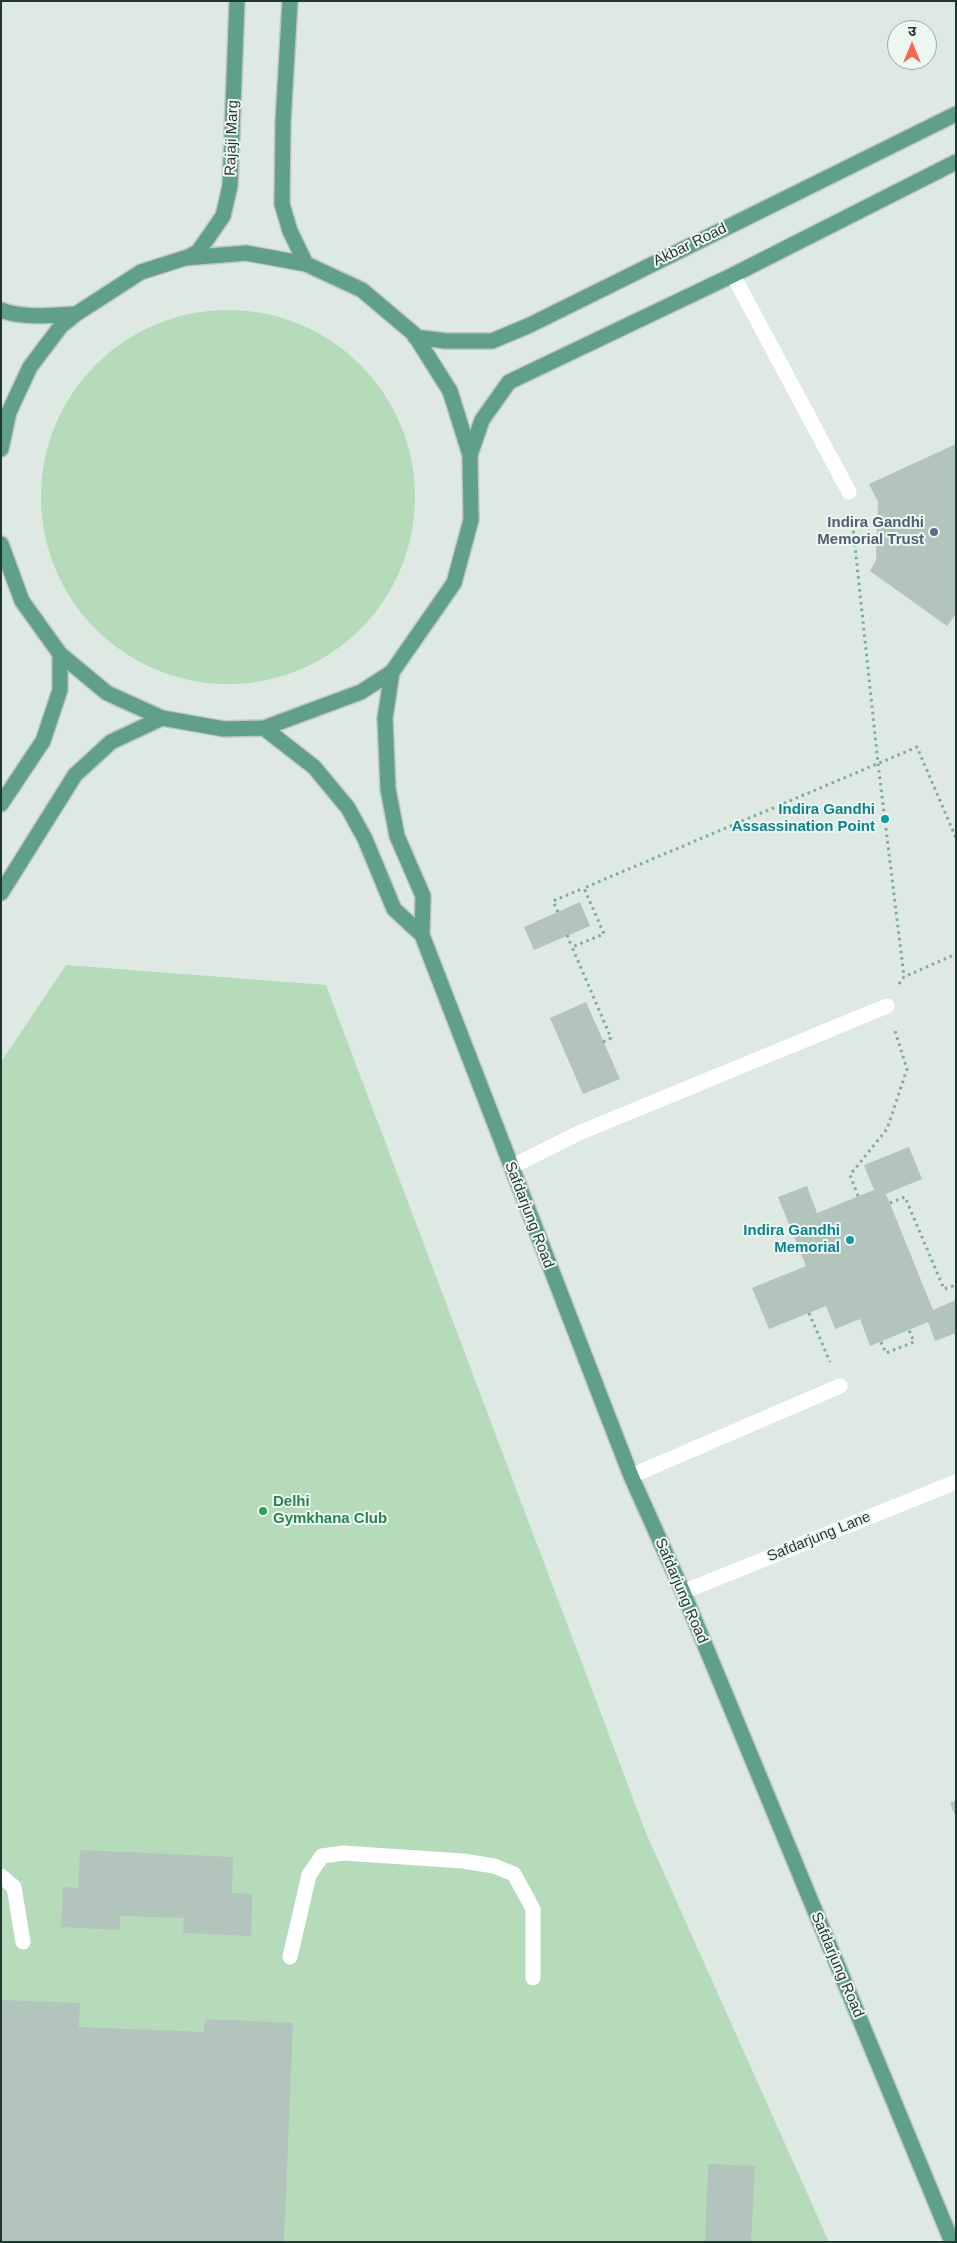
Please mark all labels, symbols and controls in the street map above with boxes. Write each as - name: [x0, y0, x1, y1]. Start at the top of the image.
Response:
- north arrow: [887, 20, 937, 70]
- text: उ: [908, 23, 916, 39]
- street label: Rajaji Marg: [222, 100, 242, 176]
- street label: Akbar Road: [650, 220, 730, 270]
- place label: Indira Gandhi Memorial Trust: [817, 514, 924, 549]
- marker: Indira Gandhi Memorial Trust: [928, 526, 940, 538]
- place label: Indira Gandhi Assassination Point: [732, 801, 875, 836]
- marker: Indira Gandhi Assassination Point: [879, 813, 891, 825]
- street label: Safdarjung Road: [500, 1159, 558, 1271]
- place label: Indira Gandhi Memorial: [743, 1222, 840, 1257]
- marker: Indira Gandhi Memorial: [844, 1234, 856, 1246]
- place label: Delhi Gymkhana Club: [273, 1493, 387, 1528]
- marker: Delhi Gymkhana Club: [257, 1505, 269, 1517]
- street label: Safdarjung Lane: [765, 1508, 873, 1566]
- street label: Safdarjung Road: [651, 1536, 711, 1646]
- street label: Safdarjung Road: [807, 1910, 867, 2020]

